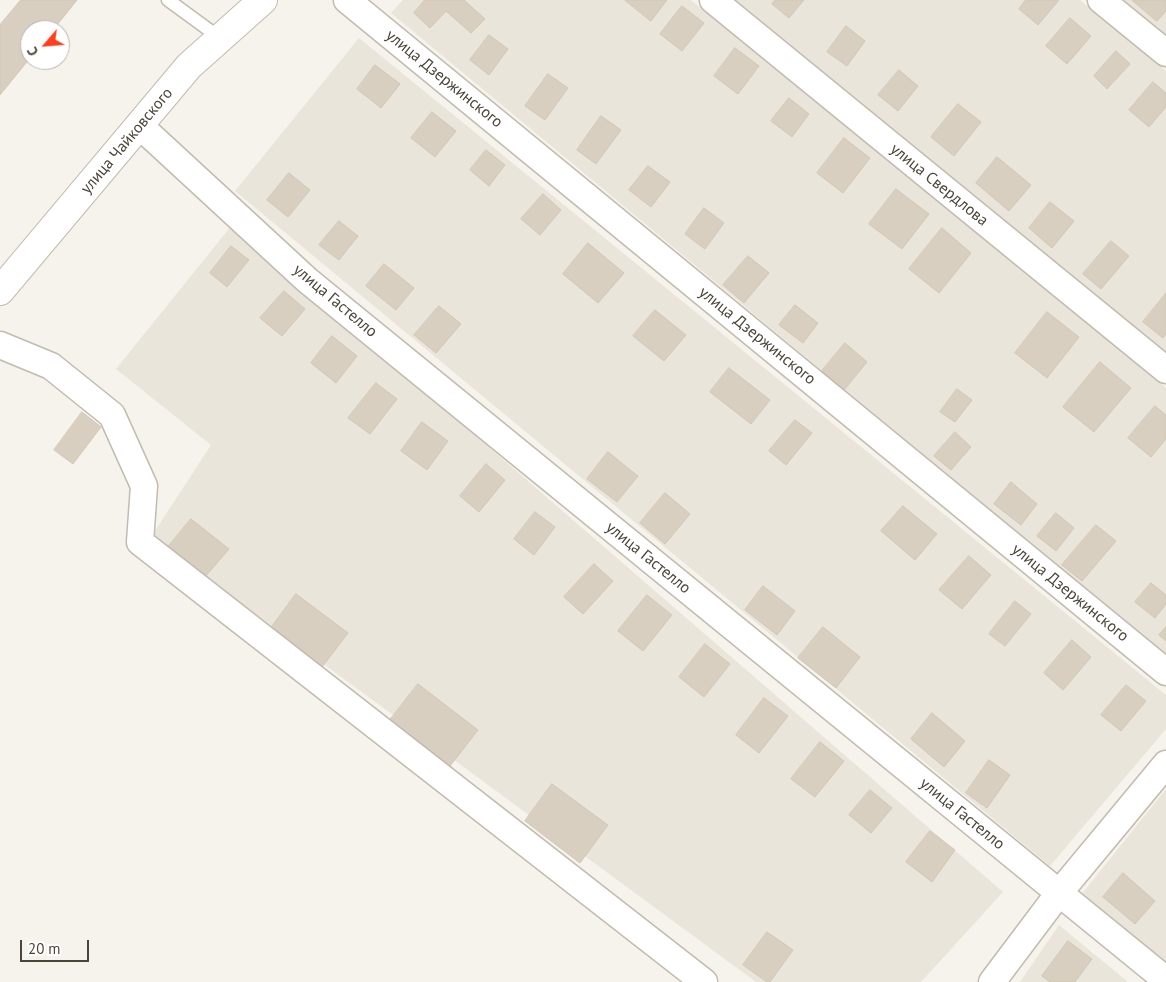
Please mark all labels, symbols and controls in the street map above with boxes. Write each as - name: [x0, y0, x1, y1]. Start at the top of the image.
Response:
- north arrow: [20, 20, 70, 70]
- street label: улица Дзержинского: [382, 26, 506, 132]
- text: С: [23, 44, 42, 59]
- street label: улица Чайковского: [77, 84, 177, 198]
- street label: улица Свердлова: [886, 140, 992, 230]
- street label: улица Гастелло: [289, 260, 381, 342]
- street label: улица Дзержинского: [695, 283, 819, 389]
- street label: улица Гастелло: [602, 518, 694, 598]
- street label: улица Дзержинского: [1008, 540, 1132, 646]
- street label: улица Гастелло: [916, 774, 1008, 854]
- scale bar: [22, 930, 91, 962]
- text: 20 m: [28, 939, 61, 958]

